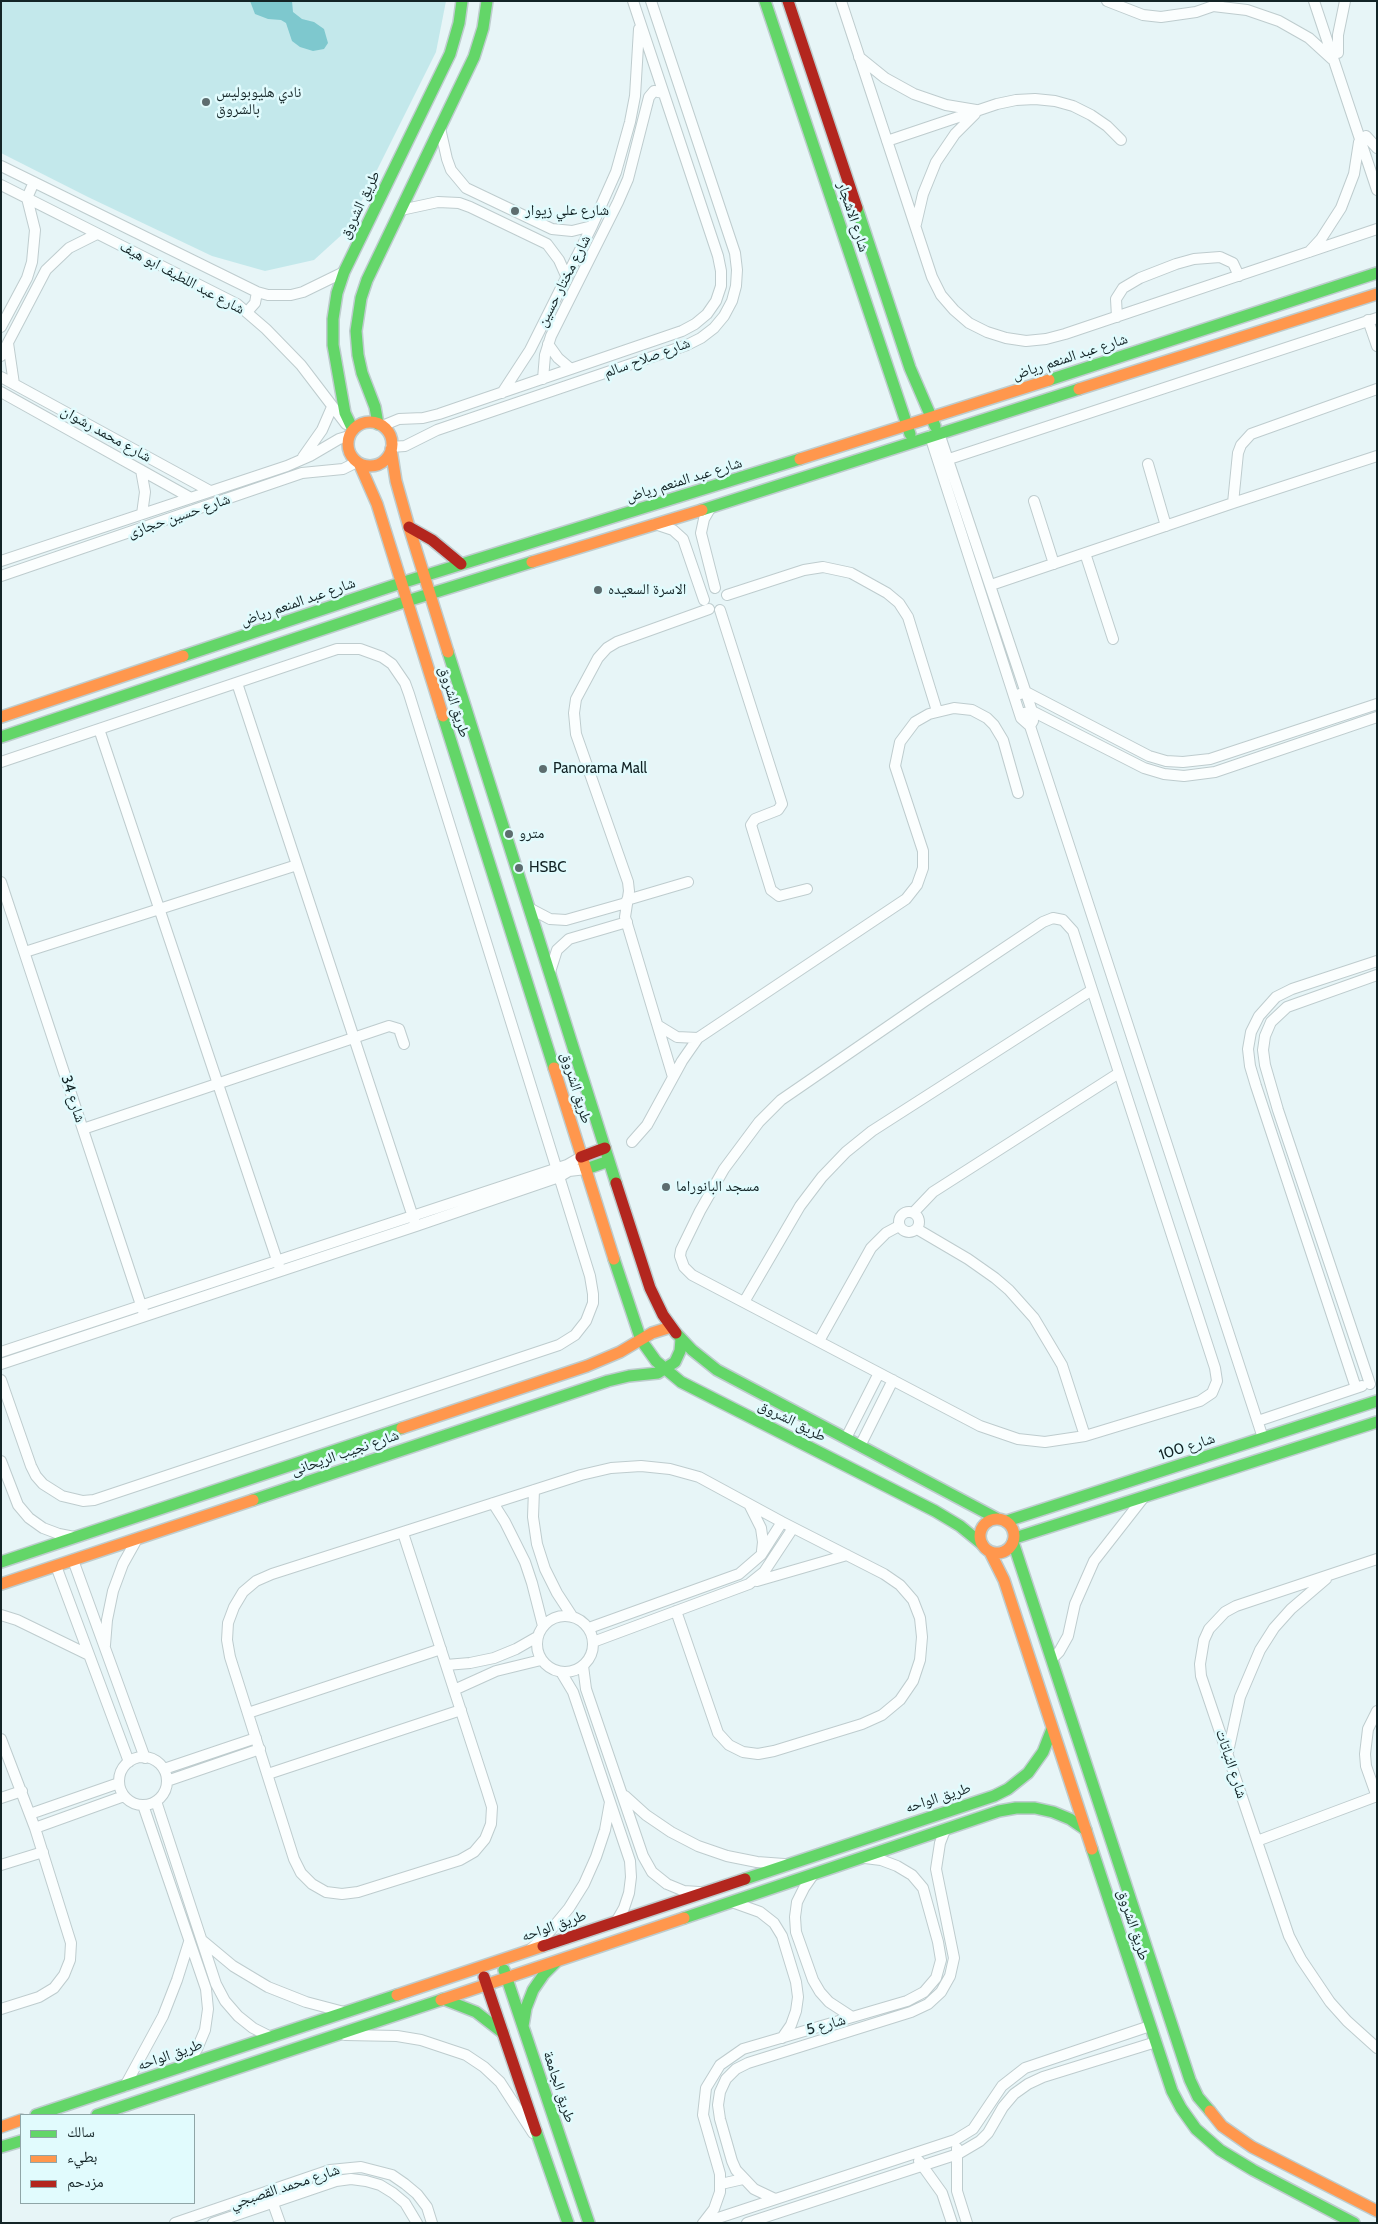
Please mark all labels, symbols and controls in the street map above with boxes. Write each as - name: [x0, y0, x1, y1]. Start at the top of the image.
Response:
- place label: نادي هليوبوليس بالشروق: [216, 84, 301, 119]
- marker: نادي هليوبوليس بالشروق: [200, 96, 212, 108]
- street label: طريق الشروق: [336, 168, 384, 242]
- street label: شارع الاشجار: [833, 180, 873, 254]
- place label: شارع علي زيوار: [525, 202, 609, 220]
- marker: شارع علي زيوار: [509, 205, 521, 217]
- street label: شارع مختار حسين: [533, 232, 595, 330]
- street label: شارع عبد اللطيف ابو هيف: [117, 238, 247, 318]
- street label: شارع عبد المنعم رياض: [1010, 330, 1130, 384]
- street label: شارع صلاح سالم: [601, 334, 693, 382]
- street label: شارع محمد رشوان: [58, 402, 154, 466]
- street label: شارع عبد المنعم رياض: [624, 454, 744, 506]
- street label: شارع حسين حجازى: [125, 490, 233, 542]
- street label: شارع عبد المنعم رياض: [238, 574, 358, 630]
- place label: الاسرة السعيده: [608, 581, 686, 599]
- marker: الاسرة السعيده: [592, 584, 604, 596]
- street label: طريق الشروق: [435, 664, 473, 740]
- place label: Panorama Mall: [553, 760, 647, 778]
- marker: Panorama Mall: [537, 763, 549, 775]
- place label: مترو: [519, 825, 544, 843]
- marker: مترو: [503, 828, 515, 840]
- place label: HSBC: [529, 859, 567, 877]
- marker: HSBC: [513, 862, 525, 874]
- street label: طريق الشروق: [557, 1050, 595, 1126]
- street label: شارع 34: [57, 1073, 89, 1125]
- place label: مسجد البانوراما: [676, 1178, 759, 1196]
- marker: مسجد البانوراما: [660, 1181, 672, 1193]
- street label: طريق الشروق: [755, 1396, 829, 1446]
- street label: شارع نجيب الريحانى: [289, 1426, 401, 1480]
- street label: شارع 100: [1157, 1430, 1217, 1464]
- street label: شارع النباتات: [1211, 1727, 1251, 1801]
- street label: طريق الواحه: [903, 1779, 973, 1817]
- street label: طريق الشروق: [1113, 1887, 1153, 1963]
- street label: طريق الواحه: [519, 1906, 589, 1946]
- street label: شارع 5: [804, 2011, 848, 2039]
- street label: طريق الواحه: [135, 2035, 205, 2075]
- street label: طريق الجامعة: [539, 2049, 579, 2125]
- legend: [20, 2114, 195, 2204]
- text: سالك: [67, 2123, 95, 2141]
- text: بطيء: [67, 2148, 97, 2166]
- street label: شارع محمد القصبجي: [228, 2161, 342, 2213]
- text: مزدحم: [67, 2173, 104, 2191]

